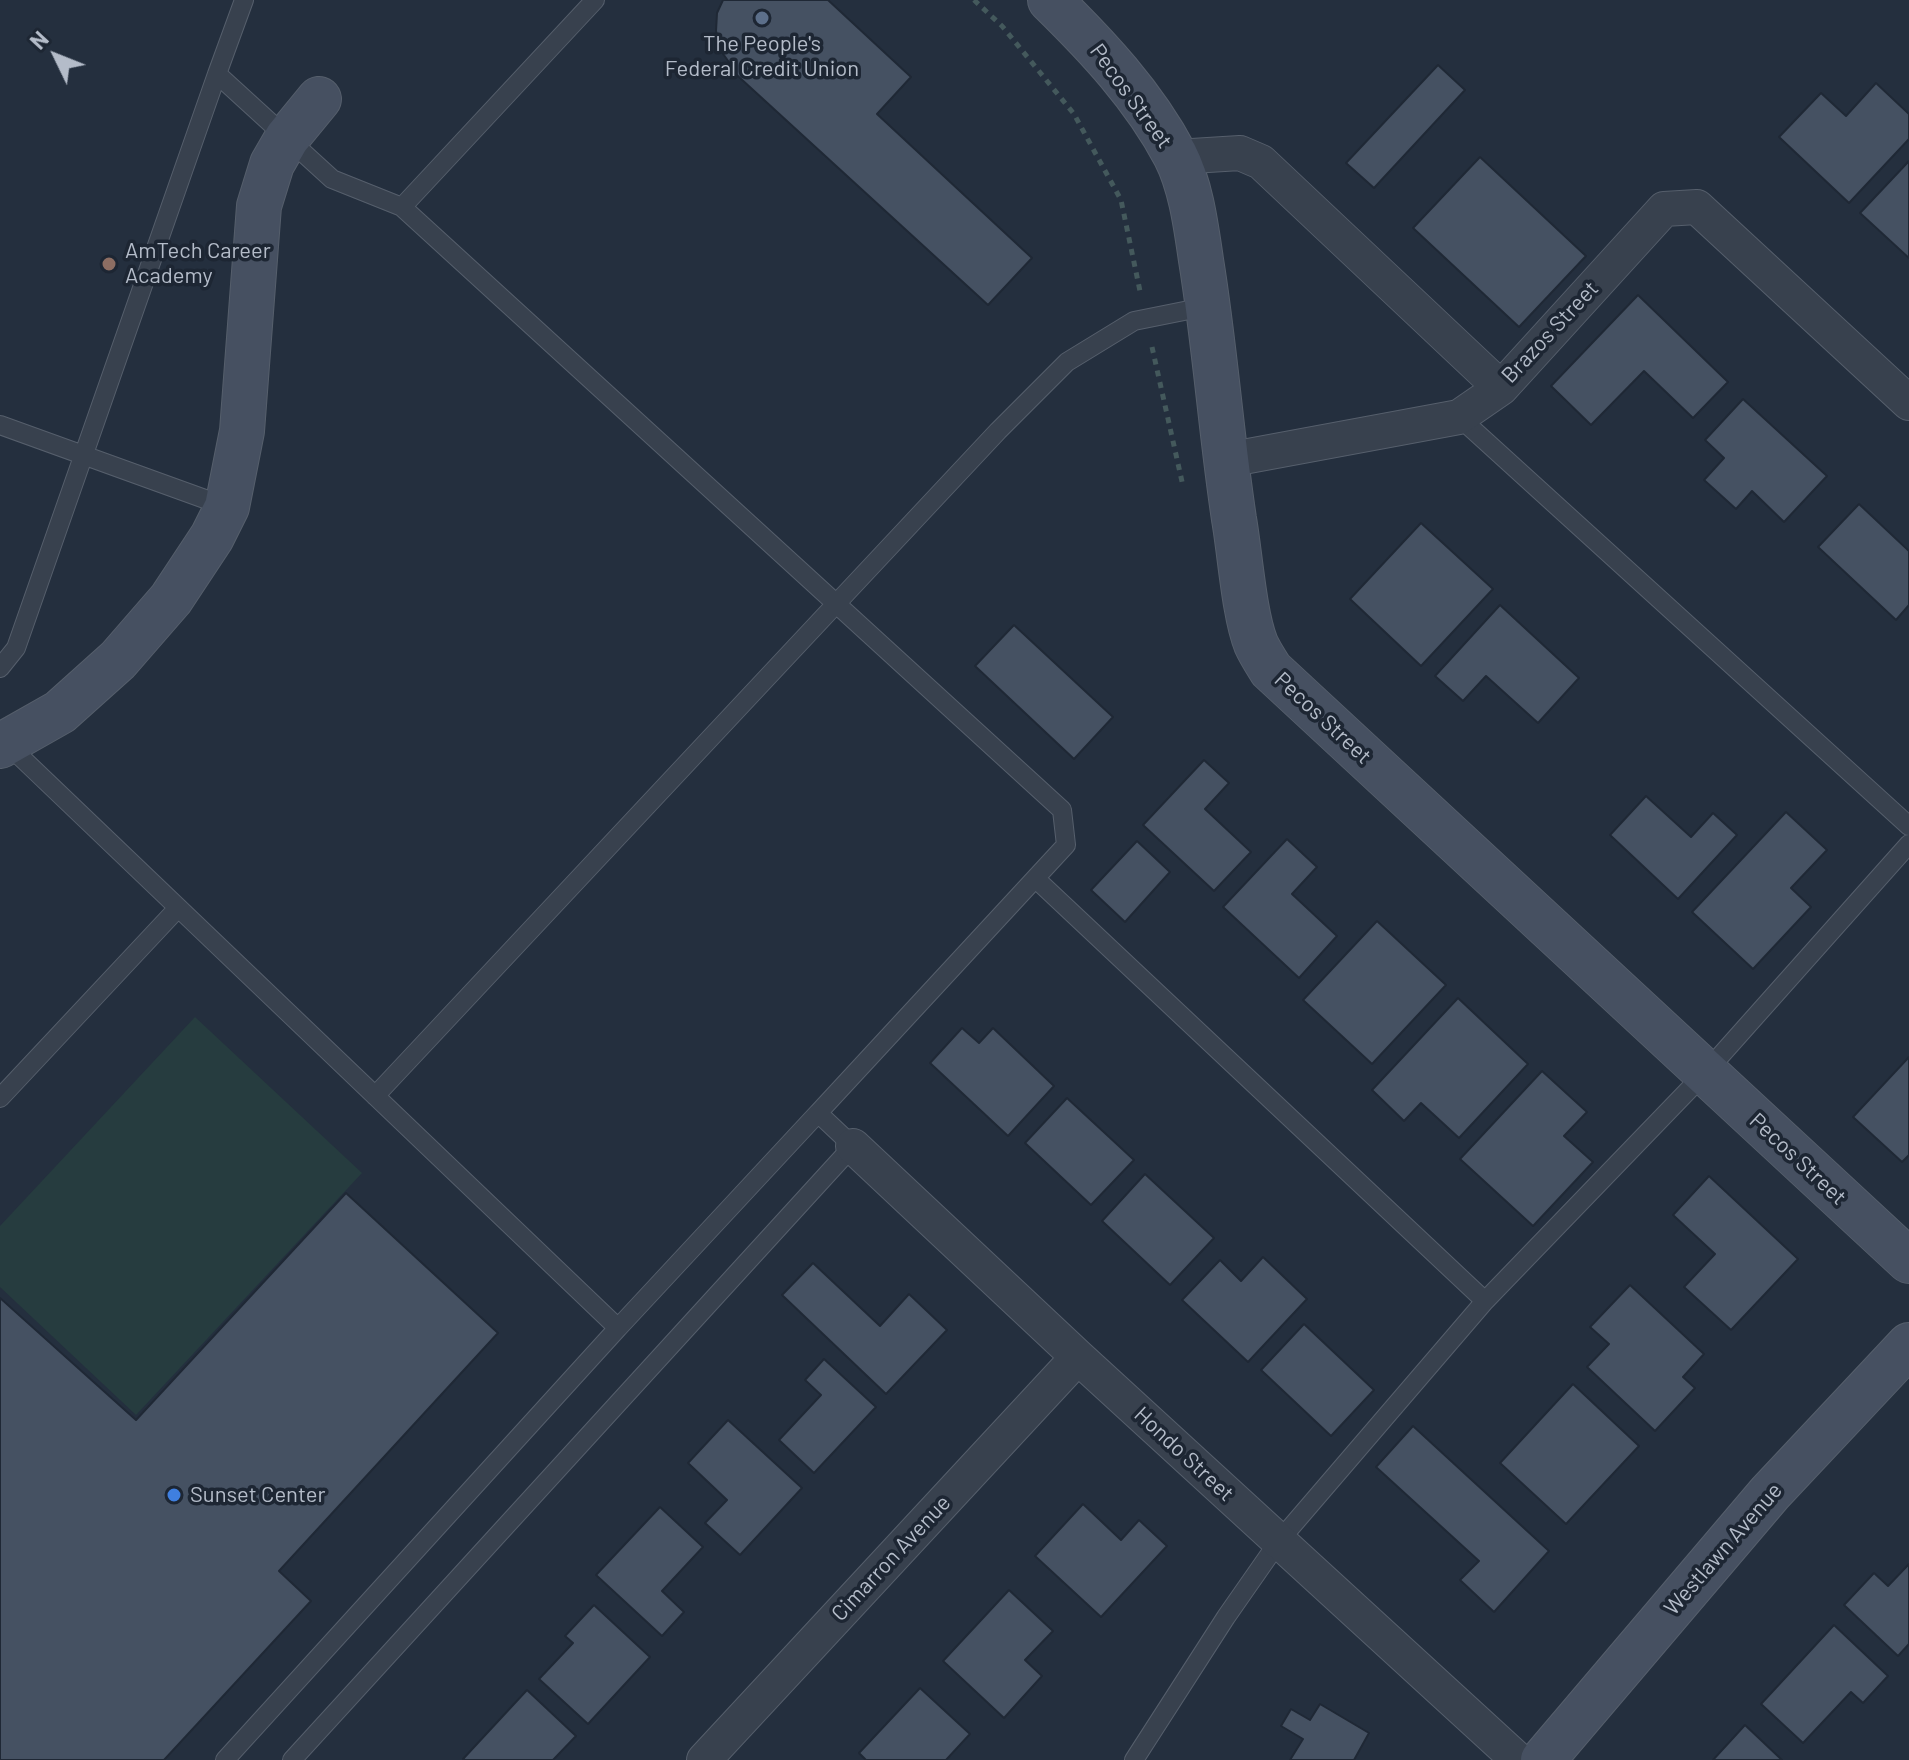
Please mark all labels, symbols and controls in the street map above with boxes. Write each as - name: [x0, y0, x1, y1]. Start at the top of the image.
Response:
- marker: The People's Federal Credit Union: [753, 9, 771, 27]
- north arrow: [16, 16, 96, 96]
- text: N: [24, 25, 53, 54]
- place label: The People's Federal Credit Union: [665, 31, 859, 82]
- street label: Pecos Street: [1084, 39, 1178, 153]
- place label: AmTech Career Academy: [125, 238, 271, 290]
- marker: AmTech Career Academy: [100, 255, 118, 273]
- street label: Brazos Street: [1496, 276, 1604, 388]
- street label: Pecos Street: [1269, 666, 1377, 770]
- street label: Pecos Street: [1744, 1107, 1852, 1211]
- street label: Hondo Street: [1129, 1401, 1239, 1507]
- street label: Westlawn Avenue: [1658, 1477, 1788, 1621]
- place label: Sunset Center: [190, 1482, 325, 1508]
- marker: Sunset Center: [165, 1486, 183, 1504]
- street label: Cimarron Avenue: [826, 1490, 956, 1626]

